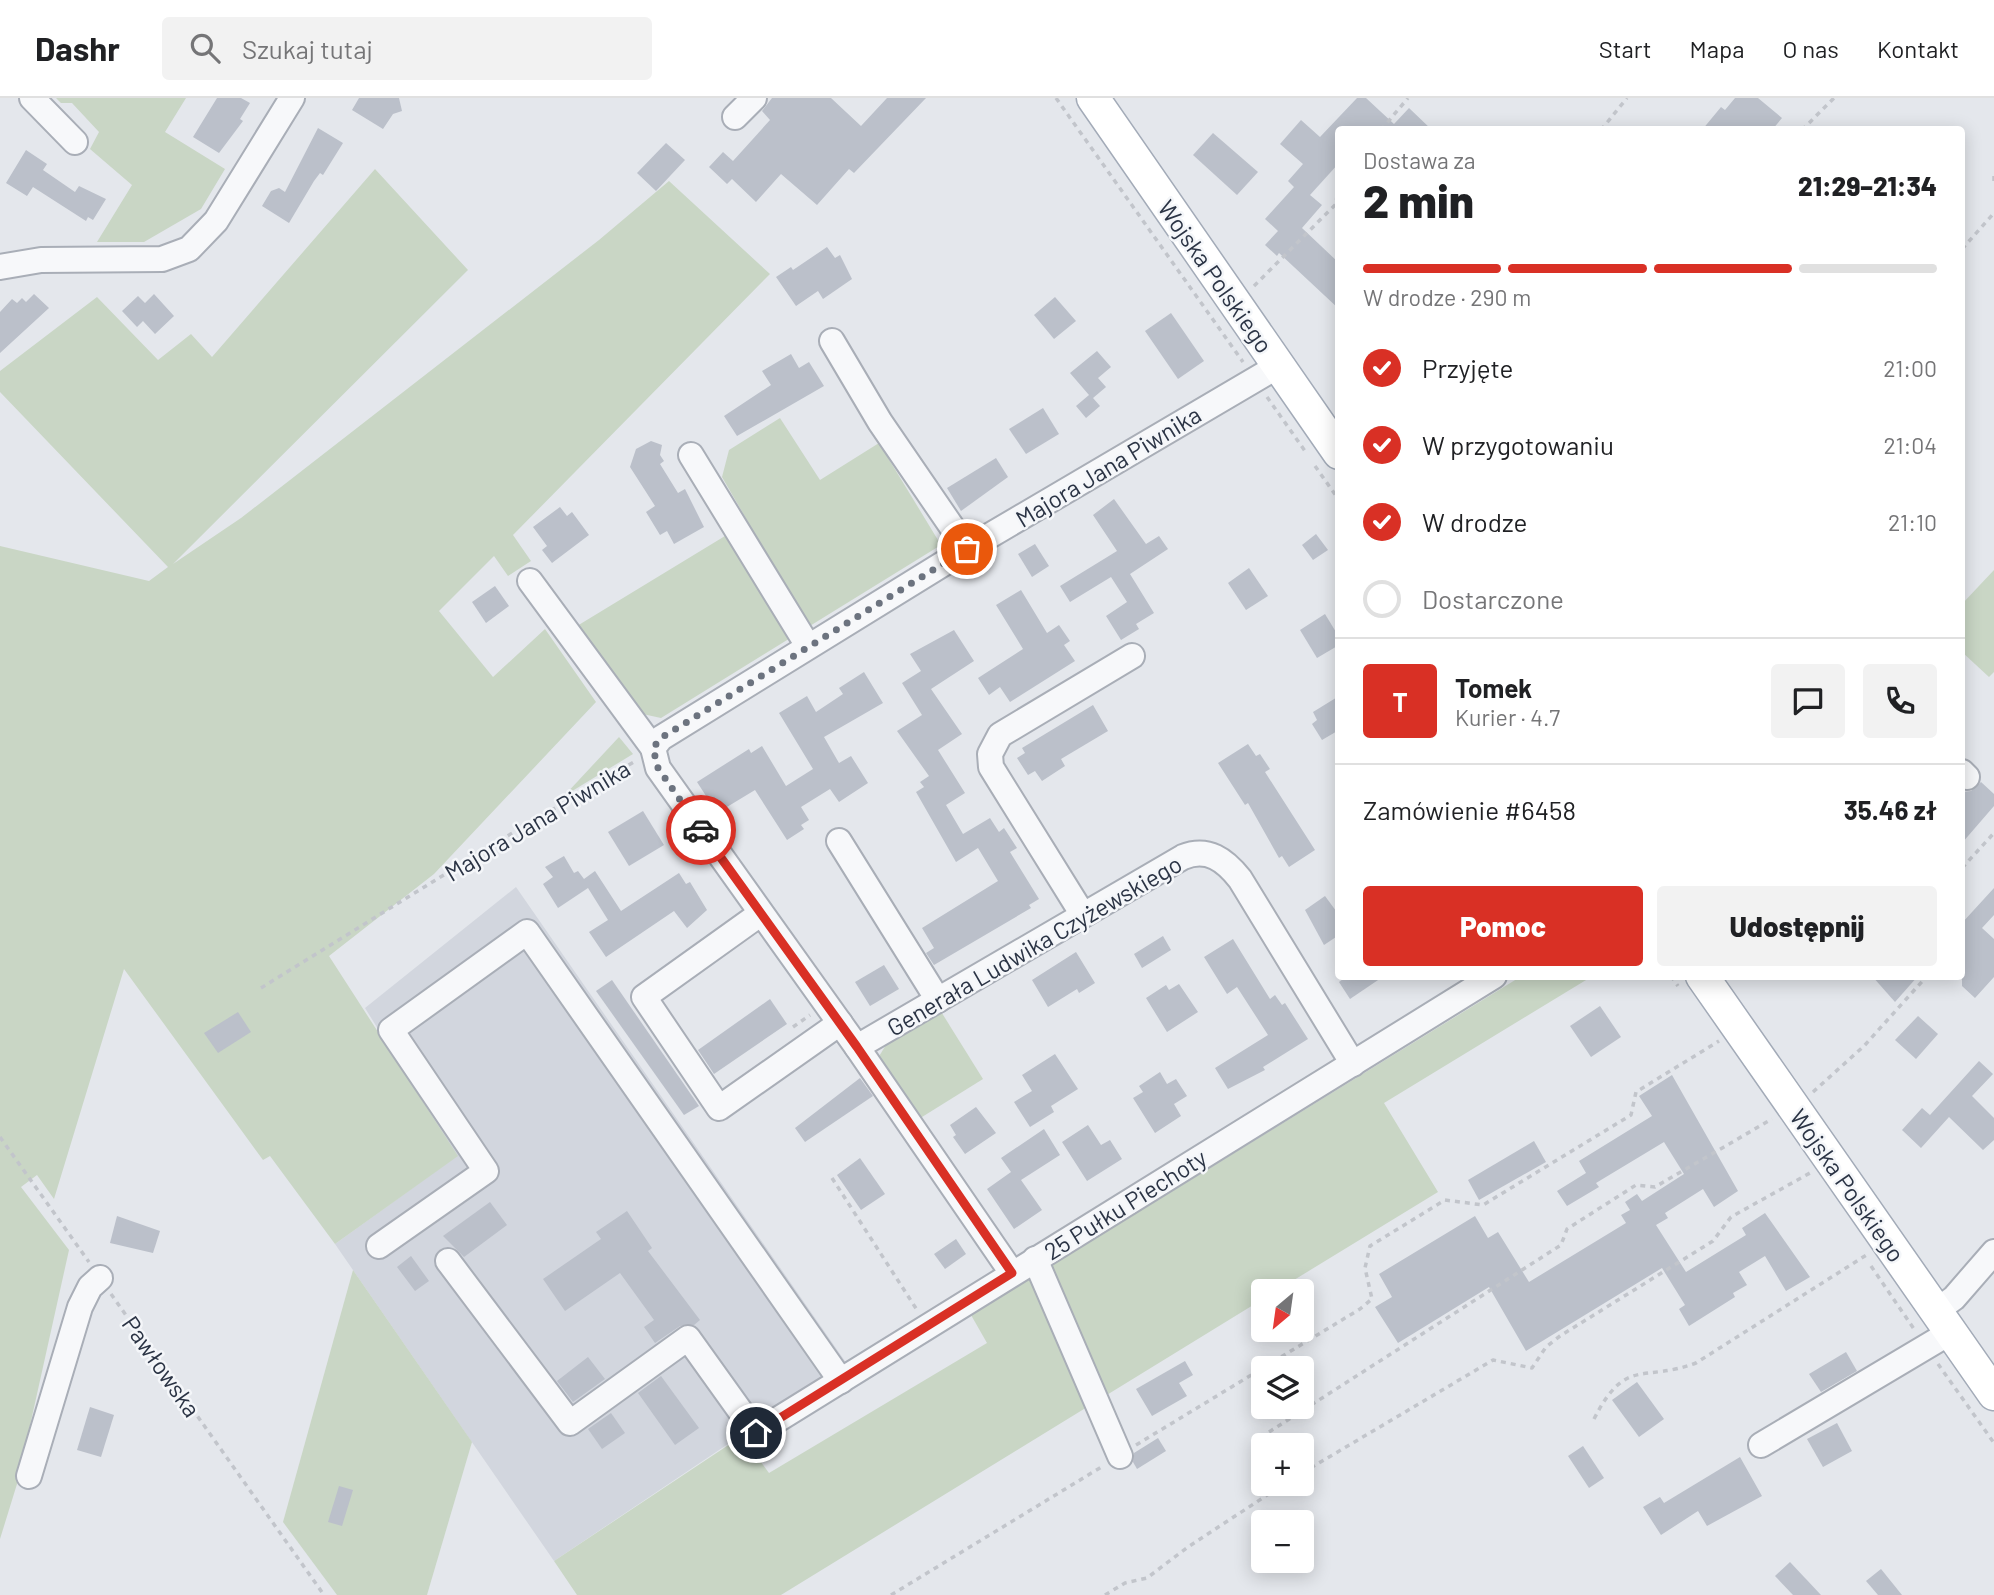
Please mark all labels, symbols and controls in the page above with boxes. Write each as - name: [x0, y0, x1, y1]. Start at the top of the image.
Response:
- search box: [162, 17, 652, 80]
- text: Dashr: [35, 28, 120, 68]
- icon: search: [186, 29, 224, 67]
- text: Szukaj tutaj: [242, 33, 373, 64]
- text: Start: [1599, 34, 1651, 63]
- text: Mapa: [1689, 34, 1744, 63]
- text: O nas: [1782, 34, 1839, 63]
- text: Kontakt: [1877, 34, 1959, 63]
- text: Dostawa za: [1363, 146, 1475, 174]
- text: 21:29–21:34: [1798, 170, 1937, 201]
- text: 2 min: [1363, 172, 1474, 227]
- street label: Wojska Polskiego: [1152, 194, 1280, 358]
- text: W drodze · 290 m: [1363, 283, 1531, 311]
- icon: check: [1363, 349, 1401, 387]
- text: Przyjęte: [1422, 352, 1513, 383]
- text: 21:00: [1883, 354, 1937, 382]
- street label: Majora Jana Piwnika: [1010, 399, 1206, 533]
- icon: check: [1363, 426, 1401, 464]
- text: W przygotowaniu: [1422, 429, 1614, 460]
- text: 21:04: [1883, 431, 1937, 459]
- icon: check: [1363, 503, 1401, 541]
- text: W drodze: [1422, 506, 1527, 537]
- text: 21:10: [1888, 508, 1937, 536]
- pin: [937, 519, 997, 579]
- icon: bag: [948, 530, 986, 568]
- text: Dostarczone: [1422, 583, 1564, 614]
- button: chat: [1771, 664, 1845, 738]
- button: phone: [1863, 664, 1937, 738]
- text: Tomek: [1455, 672, 1532, 703]
- text: T: [1392, 686, 1408, 717]
- text: Kurier · 4.7: [1455, 703, 1560, 731]
- street label: Majora Jana Piwnika: [439, 753, 635, 887]
- text: Zamówienie #6458: [1363, 794, 1576, 825]
- text: 35.46 zł: [1844, 794, 1937, 825]
- courier: [666, 795, 736, 865]
- icon: car: [682, 811, 720, 849]
- street label: Generała Ludwika Czyżewskiego: [881, 849, 1187, 1041]
- button: Pomoc: [1363, 886, 1643, 966]
- button: Udostępnij: [1657, 886, 1937, 966]
- street label: Wojska Polskiego: [1784, 1103, 1912, 1267]
- street label: 25 Pułku Piechoty: [1038, 1142, 1212, 1266]
- north arrow: [1251, 1279, 1314, 1342]
- map controls: [1251, 1279, 1314, 1573]
- street label: Pawłowska: [117, 1310, 207, 1422]
- button: layers: [1251, 1356, 1314, 1419]
- pin: [726, 1403, 786, 1463]
- icon: home: [737, 1414, 775, 1452]
- button: +: [1251, 1433, 1314, 1496]
- button: −: [1251, 1510, 1314, 1573]

